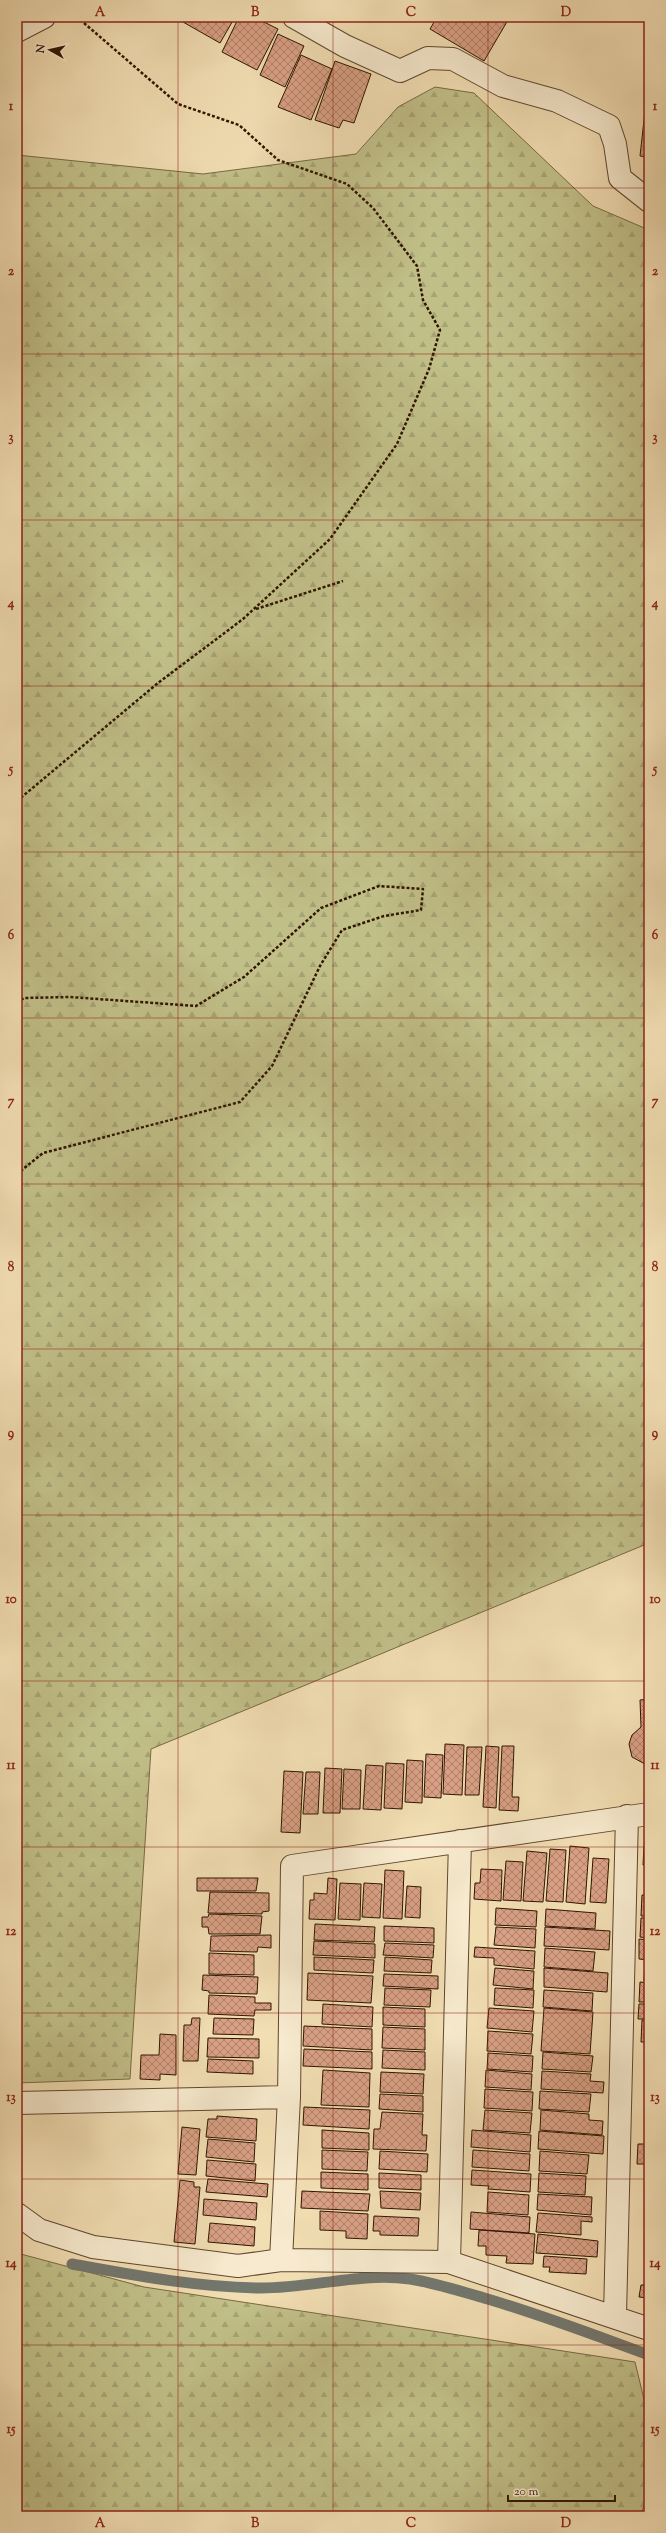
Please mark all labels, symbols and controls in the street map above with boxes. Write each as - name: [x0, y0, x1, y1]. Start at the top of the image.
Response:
- text: A: [95, 4, 106, 22]
- text: B: [251, 4, 260, 22]
- text: C: [406, 4, 416, 22]
- text: D: [561, 4, 571, 22]
- north arrow: [30, 30, 70, 70]
- text: N: [32, 43, 50, 55]
- text: 1: [9, 98, 14, 116]
- text: 1: [653, 98, 658, 116]
- text: 2: [8, 263, 15, 281]
- text: 2: [652, 263, 659, 281]
- text: 3: [8, 429, 14, 447]
- text: 3: [652, 429, 658, 447]
- text: 4: [7, 595, 15, 613]
- text: 4: [651, 595, 659, 613]
- text: 5: [8, 761, 14, 779]
- text: 5: [652, 761, 658, 779]
- text: 6: [8, 927, 15, 945]
- text: 6: [652, 927, 659, 945]
- text: 7: [8, 1093, 15, 1111]
- text: 7: [652, 1093, 659, 1111]
- text: 8: [8, 1259, 15, 1277]
- text: 8: [652, 1259, 659, 1277]
- text: 9: [8, 1425, 15, 1443]
- text: 9: [652, 1425, 659, 1443]
- text: 10: [5, 1591, 17, 1609]
- text: 10: [649, 1591, 661, 1609]
- text: 11: [7, 1757, 16, 1775]
- text: 11: [651, 1757, 660, 1775]
- text: 12: [6, 1923, 17, 1941]
- text: 12: [650, 1923, 661, 1941]
- text: 13: [6, 2089, 16, 2107]
- text: 13: [650, 2089, 660, 2107]
- text: 14: [6, 2255, 17, 2273]
- text: 14: [650, 2255, 661, 2273]
- text: 15: [7, 2421, 16, 2439]
- text: 15: [651, 2421, 660, 2439]
- scale bar: [508, 2477, 615, 2503]
- text: 20 m: [514, 2483, 539, 2501]
- text: A: [95, 2515, 106, 2533]
- text: B: [251, 2515, 260, 2533]
- text: C: [406, 2515, 416, 2533]
- text: D: [561, 2515, 571, 2533]

